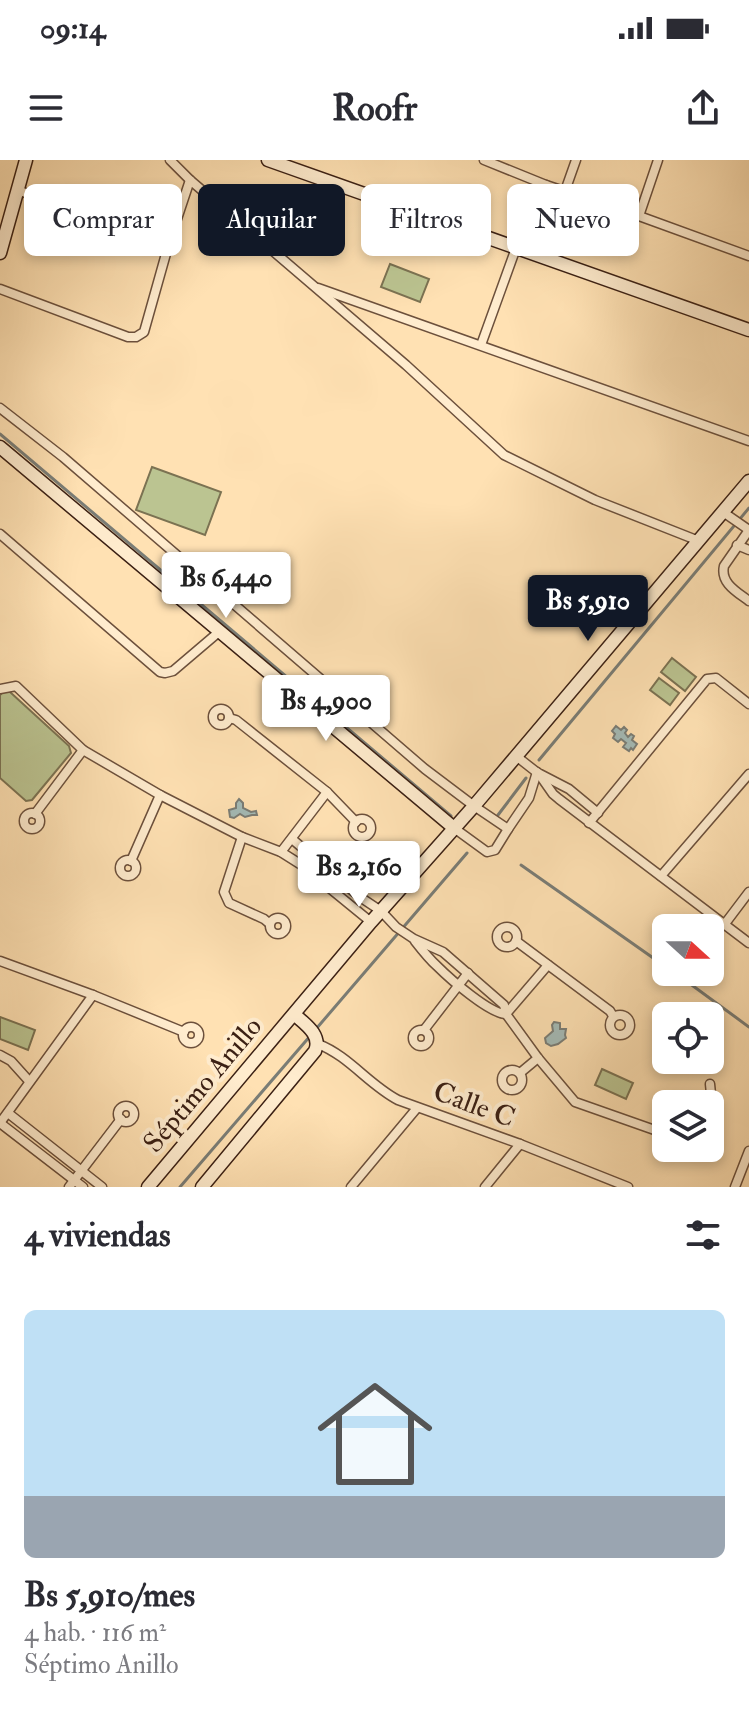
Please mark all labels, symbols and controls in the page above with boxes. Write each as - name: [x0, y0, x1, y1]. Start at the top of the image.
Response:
- text: 09:14: [40, 10, 105, 47]
- icon: menu: [24, 86, 68, 130]
- text: Roofr: [332, 86, 417, 131]
- icon: share: [681, 86, 725, 130]
- chip: Comprar: [24, 184, 182, 256]
- chip: Alquilar: [198, 184, 345, 256]
- chip: Filtros: [361, 184, 491, 256]
- chip: Nuevo: [507, 184, 639, 256]
- pin: Bs 6,440: [143, 552, 309, 620]
- text: Bs 6,440: [180, 562, 272, 594]
- pin: Bs 5,910: [505, 575, 671, 643]
- text: Bs 5,910: [546, 585, 630, 617]
- pin: Bs 4,900: [243, 675, 409, 743]
- text: Bs 4,900: [280, 685, 372, 717]
- pin: Bs 2,160: [276, 841, 442, 909]
- text: Bs 2,160: [316, 851, 402, 883]
- north arrow: [652, 914, 724, 986]
- map controls: [652, 914, 724, 1162]
- button: locate: [652, 1002, 724, 1074]
- street label: Séptimo Anillo: [136, 1010, 270, 1160]
- street label: Calle C: [428, 1074, 520, 1136]
- button: layers: [652, 1090, 724, 1162]
- icon: filters: [681, 1213, 725, 1257]
- text: 4 viviendas: [24, 1214, 171, 1257]
- icon: home: [303, 1362, 447, 1506]
- text: Bs 5,910/mes: [24, 1574, 195, 1617]
- text: 4 hab. · 116 m²: [24, 1617, 166, 1649]
- text: Séptimo Anillo: [24, 1649, 178, 1681]

